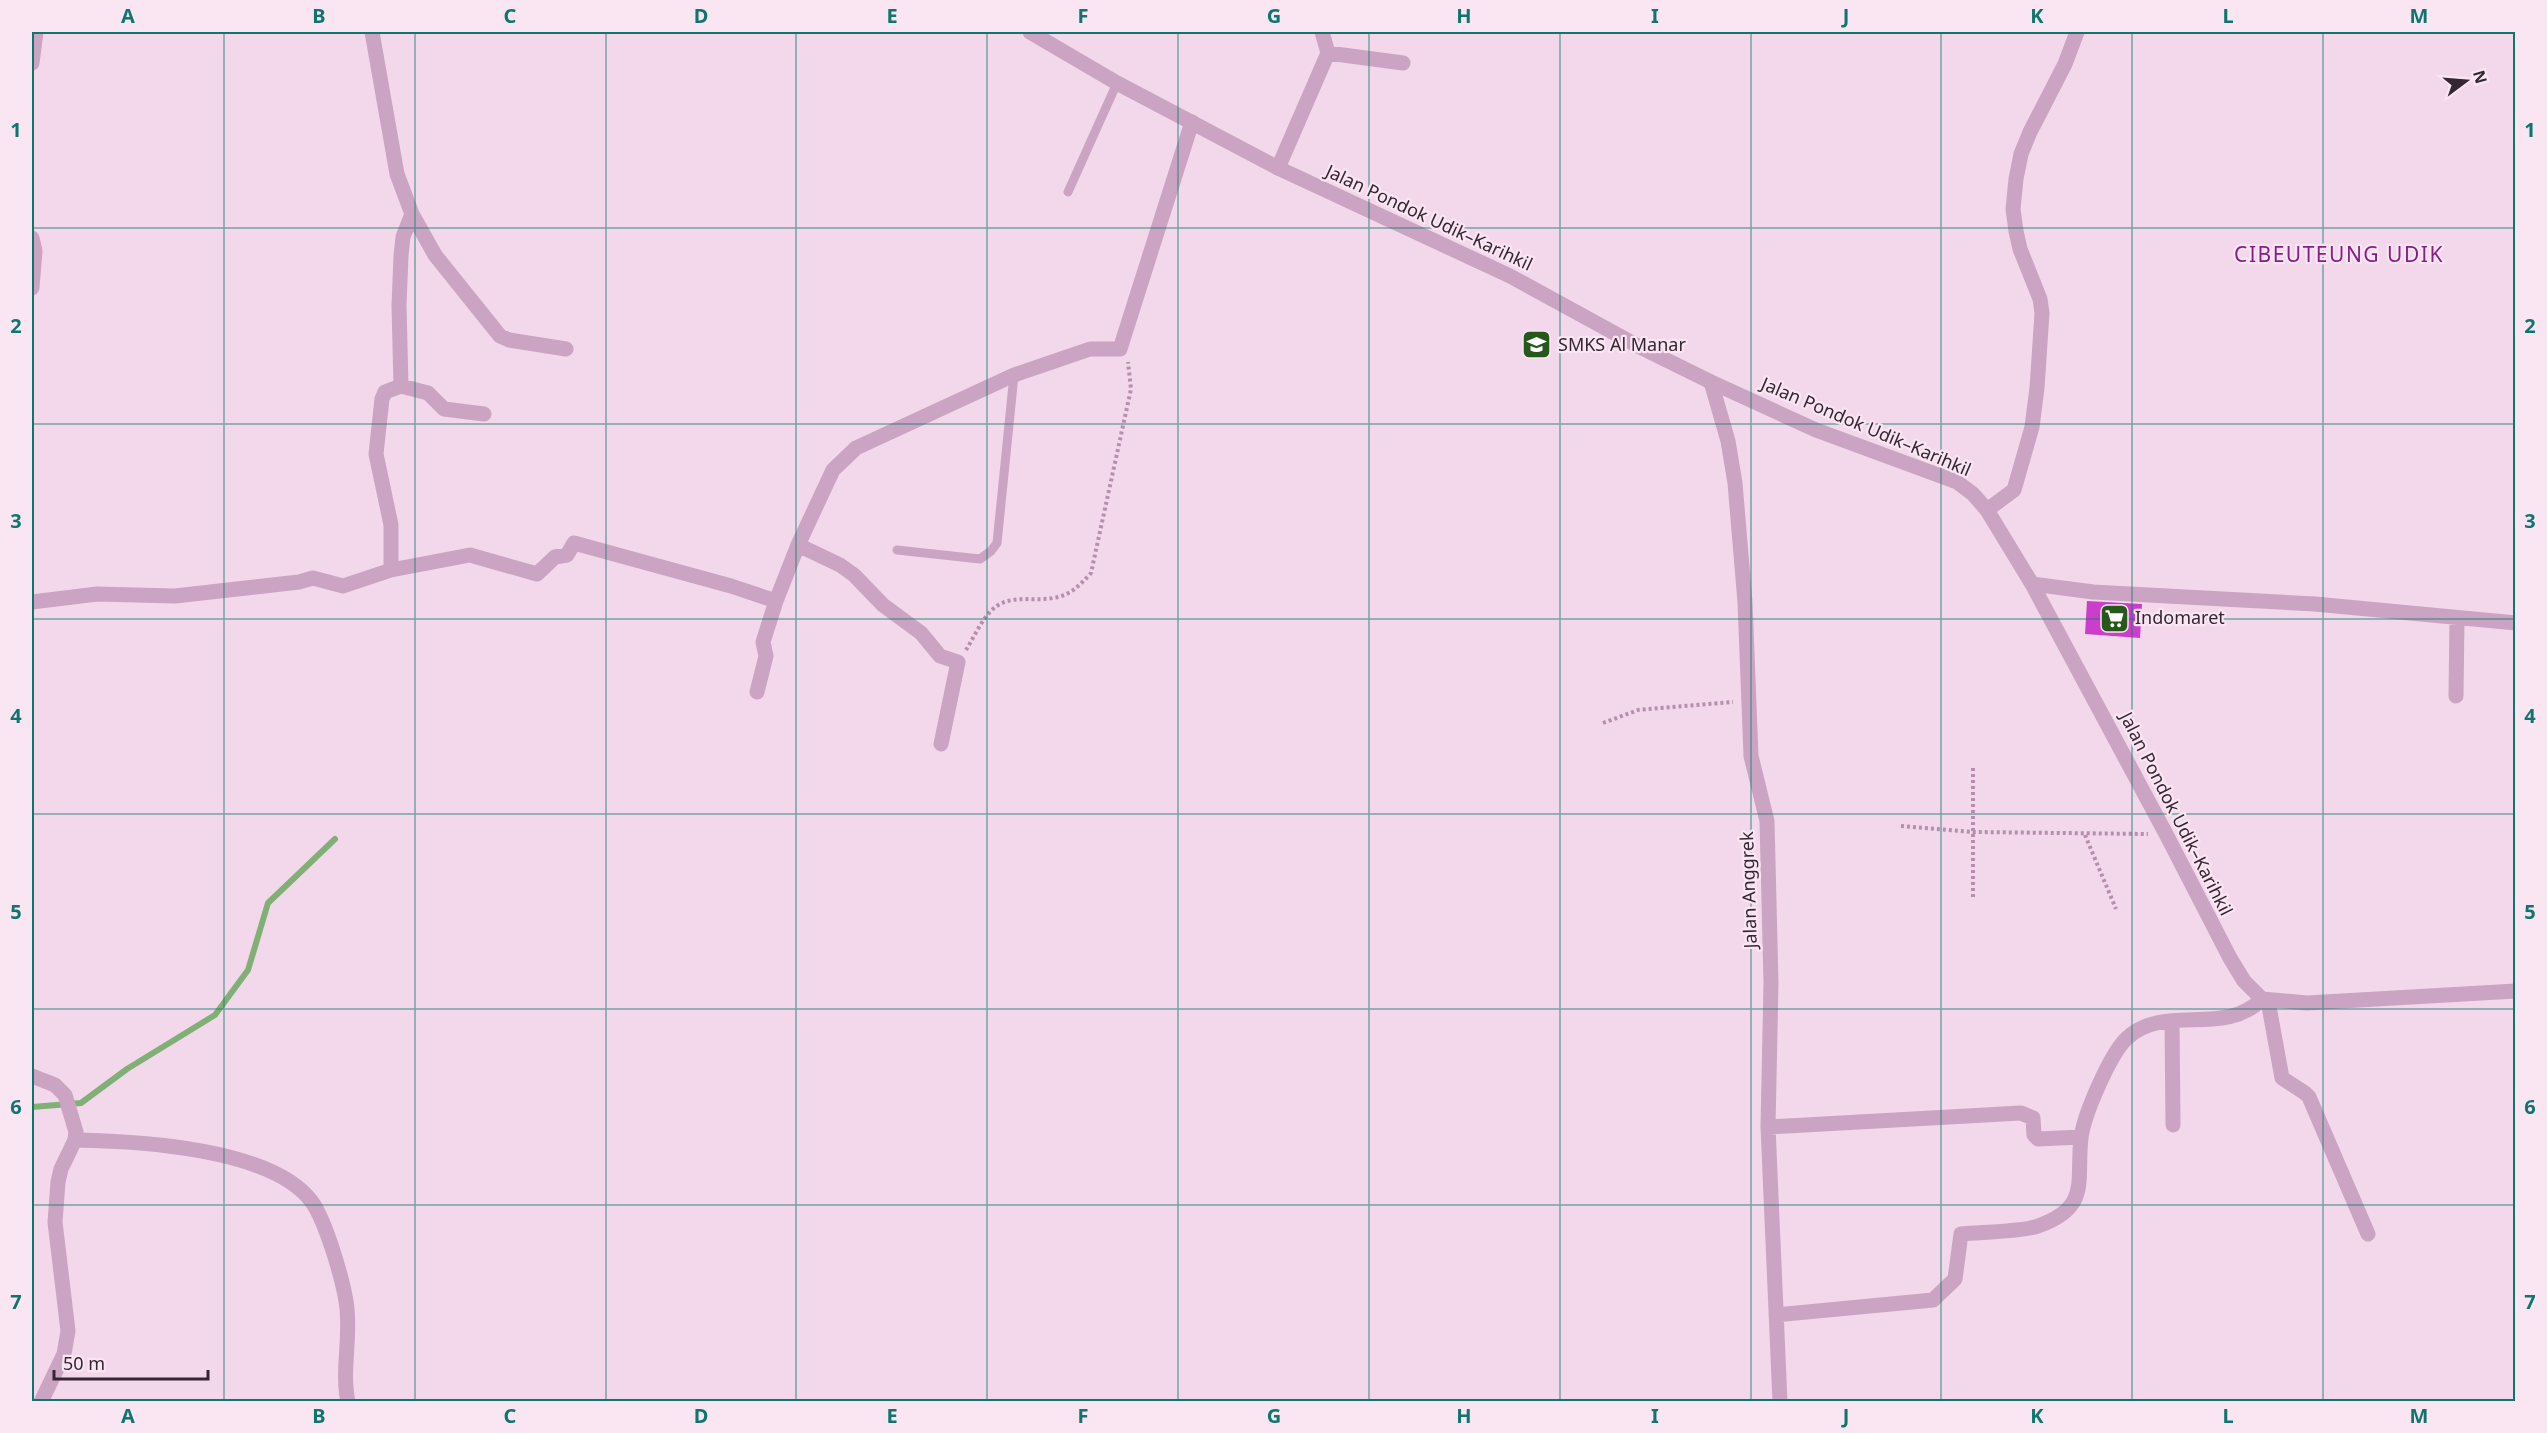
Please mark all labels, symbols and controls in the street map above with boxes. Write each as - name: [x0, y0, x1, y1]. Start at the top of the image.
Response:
- text: A: [121, 2, 135, 29]
- text: B: [312, 2, 326, 29]
- text: C: [504, 2, 517, 29]
- text: D: [694, 2, 708, 29]
- text: E: [886, 2, 898, 29]
- text: F: [1078, 2, 1088, 29]
- text: G: [1267, 2, 1281, 29]
- text: H: [1456, 2, 1472, 29]
- text: I: [1651, 2, 1659, 29]
- text: J: [1841, 2, 1849, 29]
- text: K: [2030, 2, 2044, 29]
- text: L: [2222, 2, 2234, 29]
- text: M: [2410, 2, 2428, 29]
- north arrow: [2436, 51, 2496, 111]
- text: N: [2468, 68, 2493, 86]
- text: 1: [10, 116, 22, 143]
- text: 1: [2524, 116, 2536, 143]
- street label: Jalan Pondok Udik–Karihkil: [1320, 158, 1537, 276]
- district label: CIBEUTEUNG UDIK: [2234, 240, 2444, 268]
- text: 2: [10, 312, 22, 339]
- text: 2: [2524, 312, 2536, 339]
- school or university icon: SMKS Al Manar: [1521, 329, 1553, 361]
- place label: SMKS Al Manar: [1558, 332, 1686, 356]
- street label: Jalan Pondok Udik–Karihkil: [1756, 370, 1975, 481]
- text: 3: [10, 507, 22, 534]
- text: 3: [2524, 507, 2536, 534]
- supermarket icon: Indomaret: [2098, 602, 2130, 634]
- place label: Indomaret: [2135, 605, 2225, 629]
- text: 4: [10, 702, 22, 729]
- text: 4: [2524, 702, 2536, 729]
- street label: Jalan Pondok Udik–Karihkil: [2114, 706, 2239, 919]
- street label: Jalan Anggrek: [1734, 831, 1762, 951]
- text: 5: [10, 898, 22, 925]
- text: 5: [2524, 898, 2536, 925]
- text: 6: [10, 1093, 22, 1120]
- text: 6: [2524, 1093, 2536, 1120]
- text: 7: [10, 1288, 22, 1315]
- text: 7: [2524, 1288, 2536, 1315]
- scale bar: [54, 1343, 208, 1381]
- text: 50 m: [63, 1351, 105, 1375]
- text: A: [121, 1402, 135, 1429]
- text: B: [312, 1402, 326, 1429]
- text: C: [504, 1402, 517, 1429]
- text: D: [694, 1402, 708, 1429]
- text: E: [886, 1402, 898, 1429]
- text: F: [1078, 1402, 1088, 1429]
- text: G: [1267, 1402, 1281, 1429]
- text: H: [1456, 1402, 1472, 1429]
- text: I: [1651, 1402, 1659, 1429]
- text: J: [1841, 1402, 1849, 1429]
- text: K: [2030, 1402, 2044, 1429]
- text: L: [2222, 1402, 2234, 1429]
- text: M: [2410, 1402, 2428, 1429]

